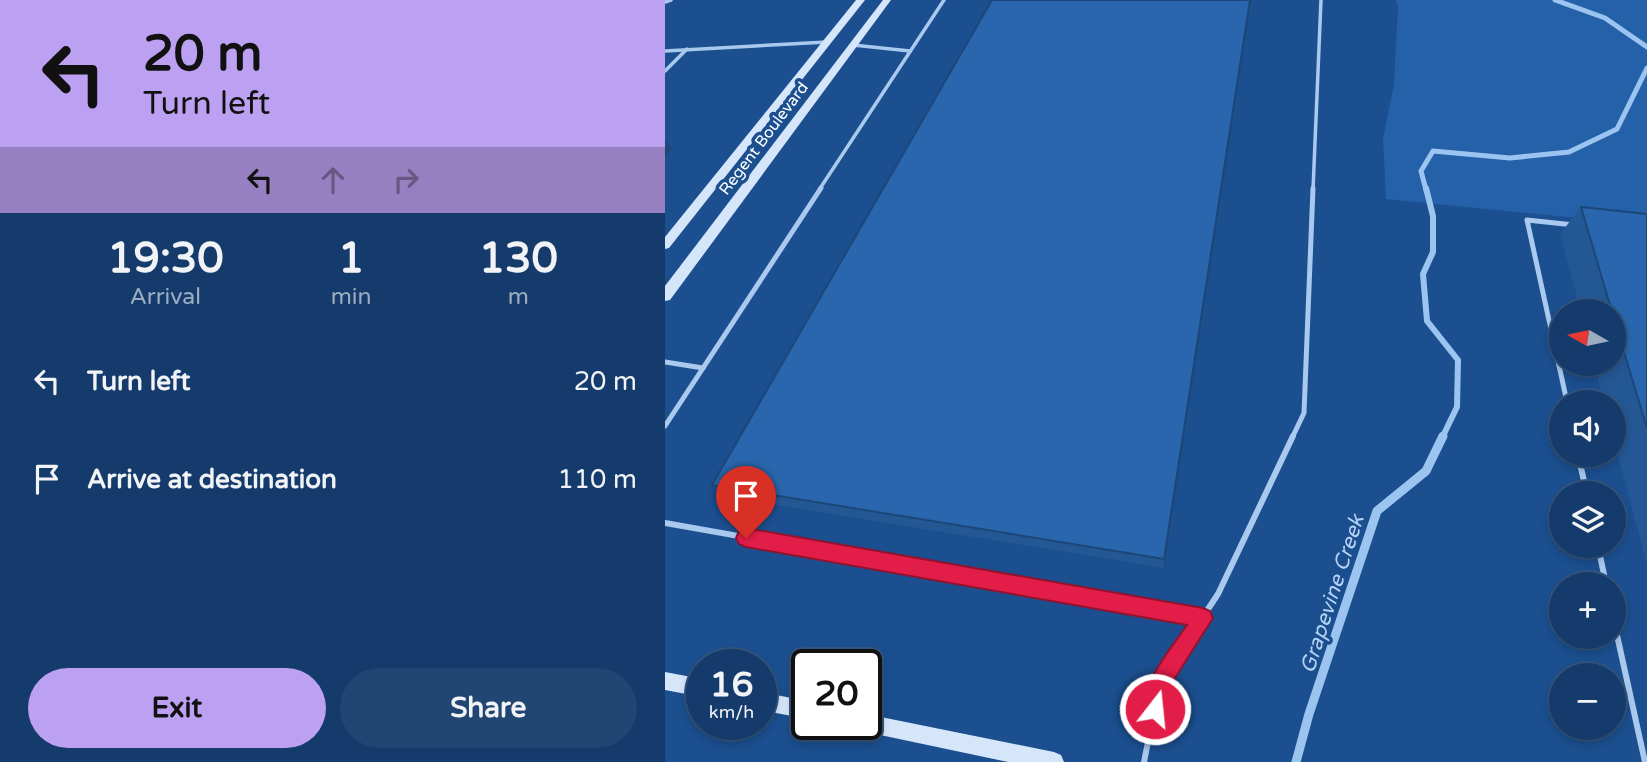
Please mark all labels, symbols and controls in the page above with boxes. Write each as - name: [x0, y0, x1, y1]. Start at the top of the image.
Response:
- text: 20 m: [143, 25, 262, 84]
- icon: left: [28, 28, 119, 119]
- street label: Regent Boulevard: [715, 78, 813, 199]
- text: Turn left: [143, 85, 270, 123]
- icon: left: [241, 161, 279, 199]
- icon: ahead: [314, 161, 352, 199]
- icon: right: [387, 161, 425, 199]
- text: 19:30: [107, 233, 224, 284]
- text: 1: [338, 233, 364, 284]
- text: 130: [479, 233, 558, 284]
- text: Arrival: [130, 283, 201, 311]
- text: min: [331, 283, 372, 311]
- text: m: [508, 283, 529, 311]
- north arrow: [1549, 299, 1626, 376]
- map controls: [1549, 299, 1626, 740]
- icon: left: [28, 362, 66, 400]
- text: Turn left: [87, 366, 190, 397]
- text: 20 m: [574, 366, 637, 397]
- button: sound: [1549, 390, 1626, 467]
- icon: arrive: [28, 460, 66, 498]
- text: Arrive at destination: [87, 464, 337, 495]
- text: 110 m: [557, 464, 637, 495]
- pin: [716, 466, 776, 538]
- icon: arrive: [727, 477, 765, 515]
- button: layers: [1549, 481, 1626, 558]
- water label: Grapevine Creek: [1295, 511, 1370, 676]
- button: +: [1549, 572, 1626, 649]
- speed limit sign: 20: [791, 649, 882, 740]
- button: −: [1549, 663, 1626, 740]
- text: 16: [710, 664, 753, 706]
- button: Exit: [28, 668, 326, 748]
- button: Share: [340, 668, 637, 748]
- position arrow: [1118, 672, 1192, 746]
- text: km/h: [709, 701, 754, 723]

